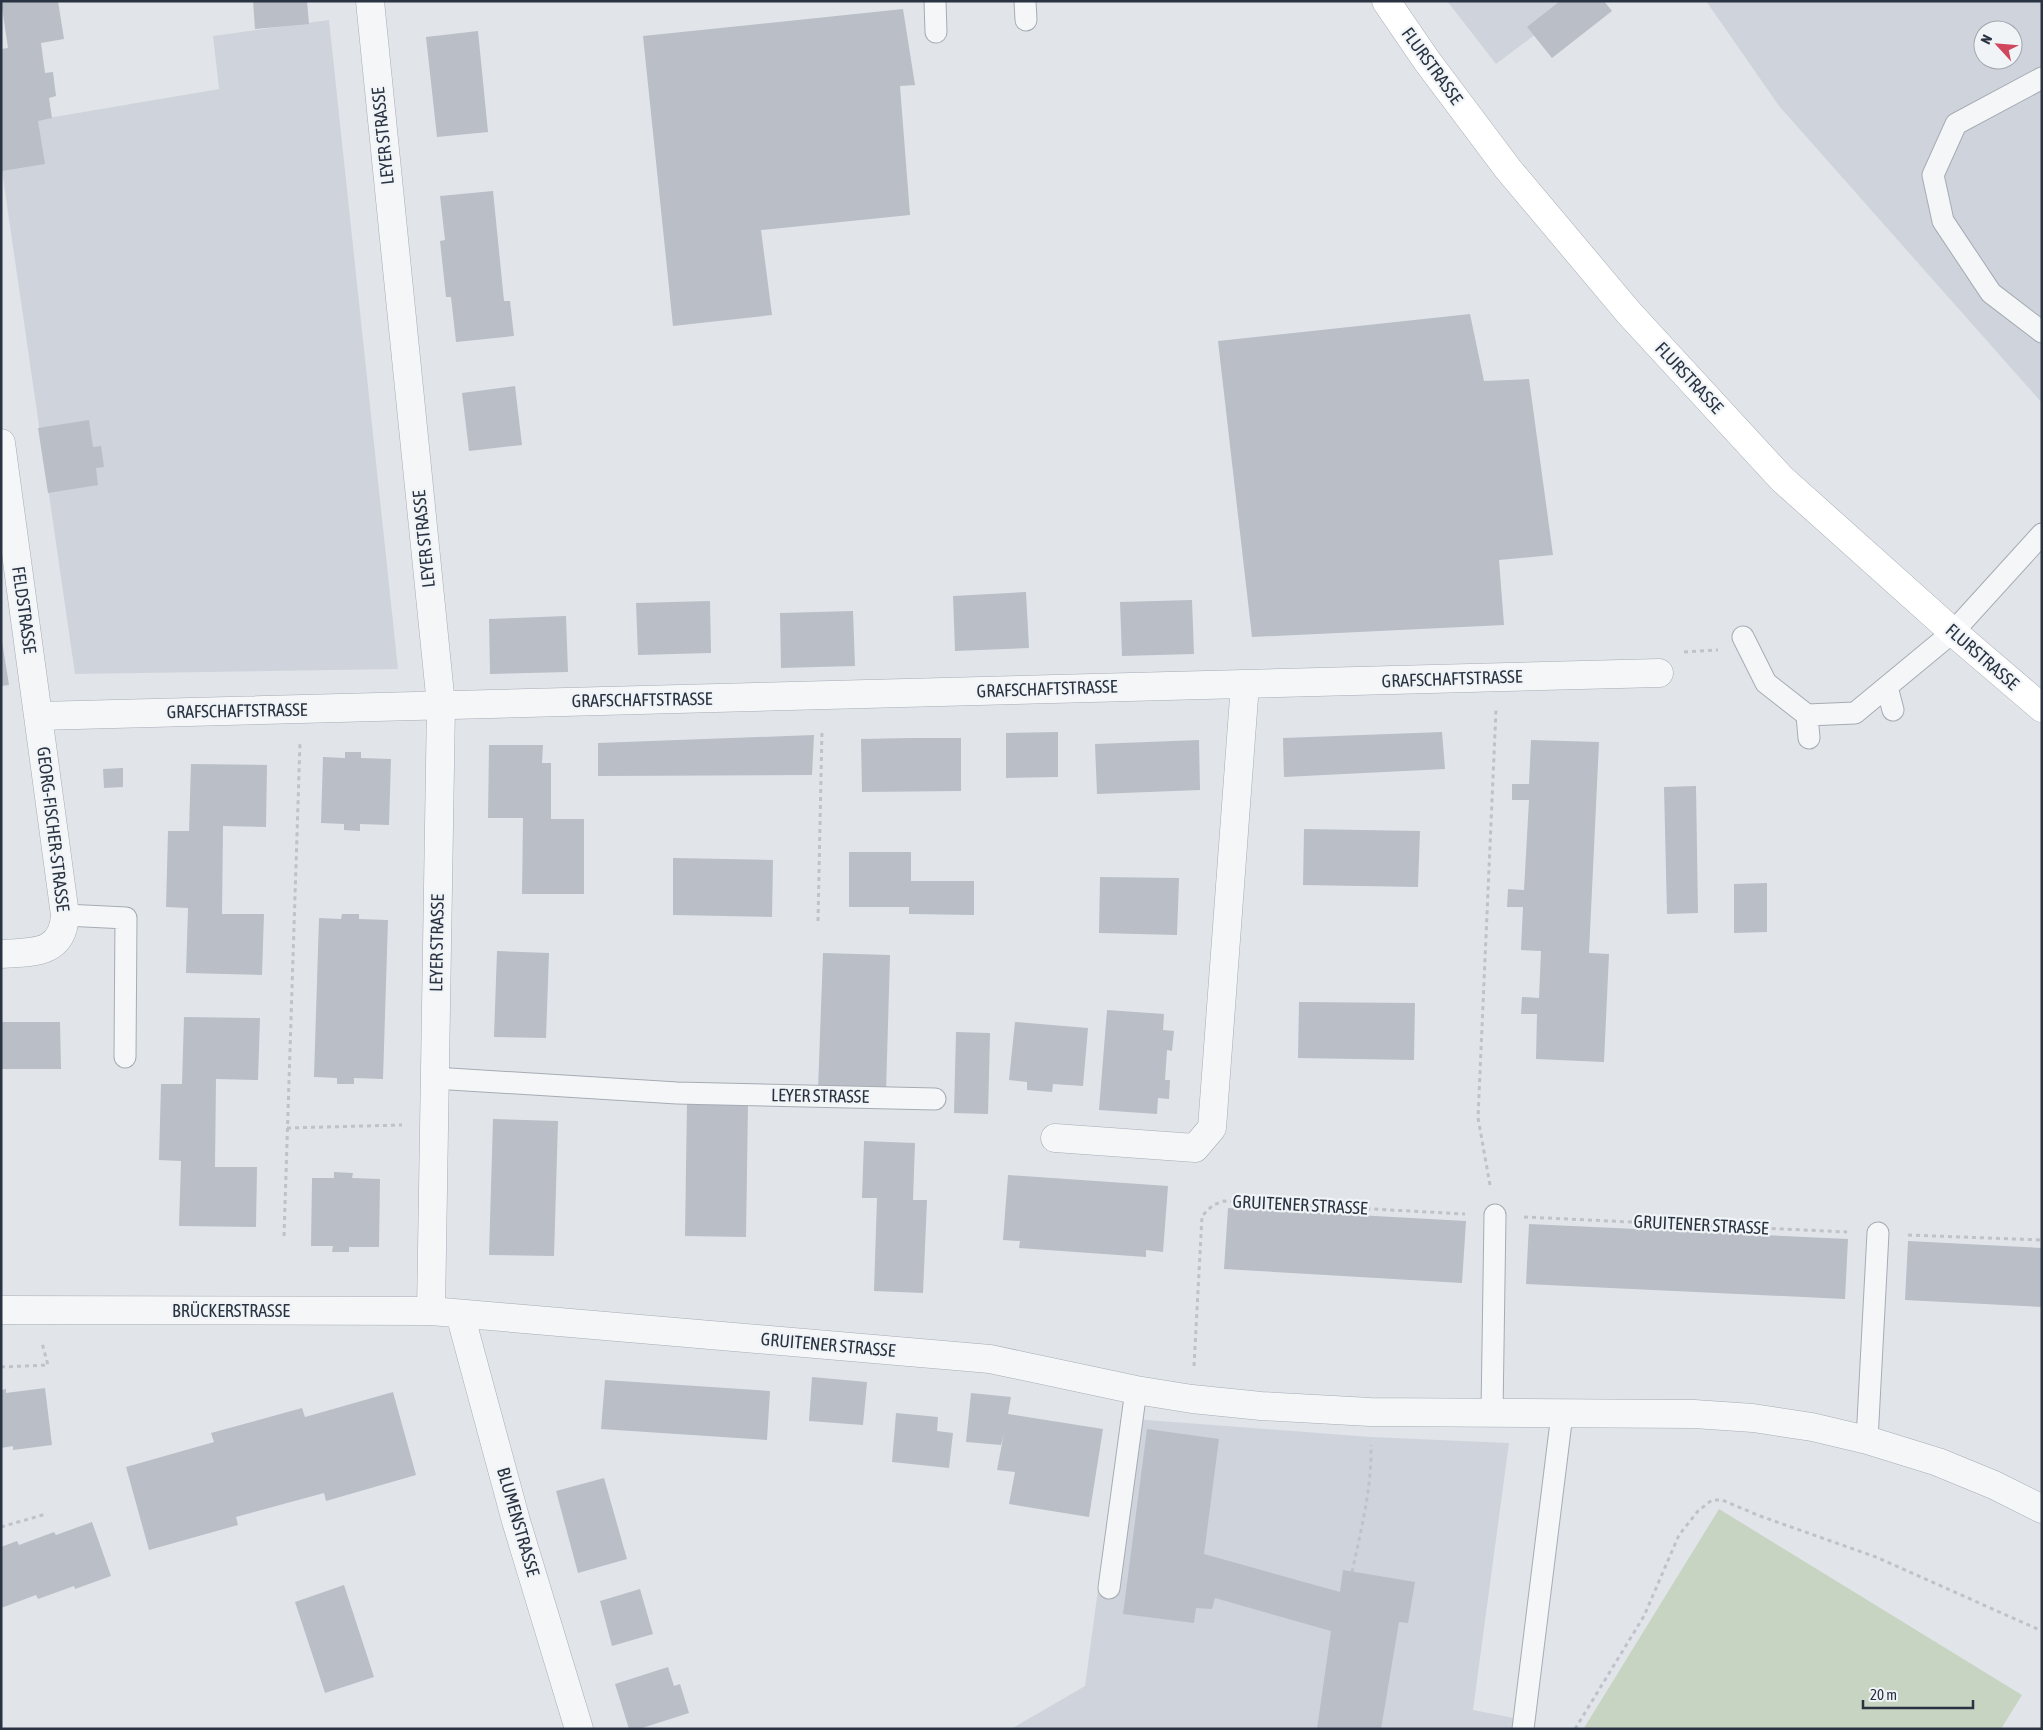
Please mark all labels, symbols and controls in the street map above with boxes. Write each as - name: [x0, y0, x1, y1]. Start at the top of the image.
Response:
- north arrow: [1973, 20, 2023, 70]
- street label: FLURSTRASSE: [1397, 23, 1468, 109]
- text: N: [1977, 32, 1995, 47]
- street label: LEYER STRASSE: [367, 86, 398, 186]
- street label: FLURSTRASSE: [1651, 338, 1728, 418]
- street label: LEYER STRASSE: [408, 489, 439, 589]
- street label: FELDSTRASSE: [8, 565, 41, 655]
- street label: FLURSTRASSE: [1942, 619, 2023, 694]
- street label: GRAFSCHAFTSTRASSE: [1381, 666, 1523, 691]
- street label: GRAFSCHAFTSTRASSE: [976, 676, 1118, 701]
- street label: GRAFSCHAFTSTRASSE: [571, 688, 713, 711]
- street label: GRAFSCHAFTSTRASSE: [166, 699, 308, 722]
- street label: GEORG-FISCHER-STRASSE: [33, 745, 74, 913]
- street label: LEYER STRASSE: [425, 894, 448, 992]
- street label: LEYER STRASSE: [771, 1084, 869, 1107]
- street label: GRUITENER STRASSE: [1232, 1190, 1368, 1219]
- street label: GRUITENER STRASSE: [1633, 1210, 1769, 1239]
- street label: BRÜCKERSTRASSE: [172, 1300, 290, 1321]
- street label: GRUITENER STRASSE: [760, 1328, 897, 1361]
- street label: BLUMENSTRASSE: [493, 1465, 544, 1579]
- scale bar: [1863, 1678, 1973, 1710]
- text: 20 m: [1870, 1686, 1897, 1703]

